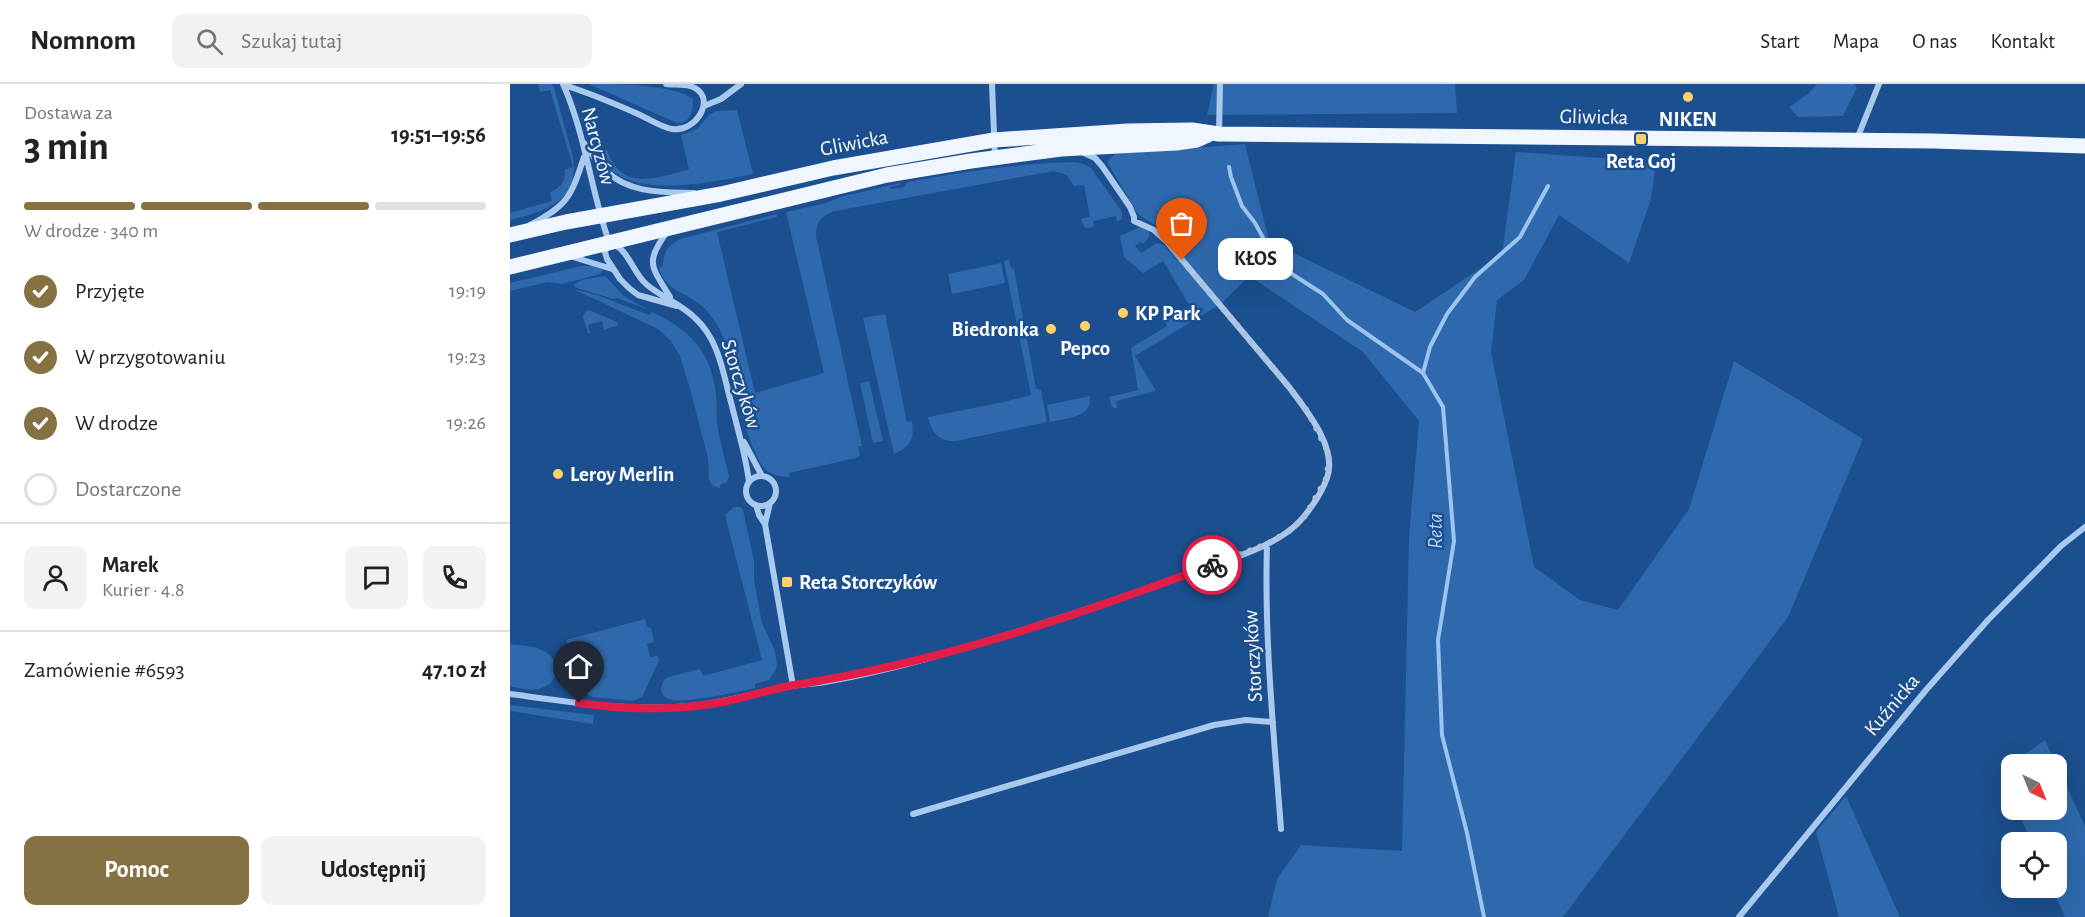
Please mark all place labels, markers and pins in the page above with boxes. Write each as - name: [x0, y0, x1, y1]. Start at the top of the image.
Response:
- marker: NIKEN: [1681, 90, 1695, 104]
- place label: NIKEN: [1659, 109, 1717, 130]
- marker: Reta Goj: [1634, 132, 1648, 146]
- place label: Reta Goj: [1606, 151, 1676, 172]
- pin: [1156, 198, 1207, 260]
- callout: KŁOS: [1218, 239, 1293, 281]
- place label: KP Park: [1135, 303, 1201, 324]
- marker: KP Park: [1116, 306, 1130, 320]
- place label: Biedronka: [952, 319, 1039, 340]
- marker: Pepco: [1078, 319, 1092, 333]
- marker: Biedronka: [1044, 322, 1058, 336]
- place label: Pepco: [1060, 338, 1110, 359]
- place label: Leroy Merlin: [570, 464, 674, 485]
- marker: Leroy Merlin: [551, 467, 565, 481]
- place label: Reta Storczyków: [799, 572, 938, 593]
- marker: Reta Storczyków: [780, 575, 794, 589]
- pin: [553, 641, 604, 703]

